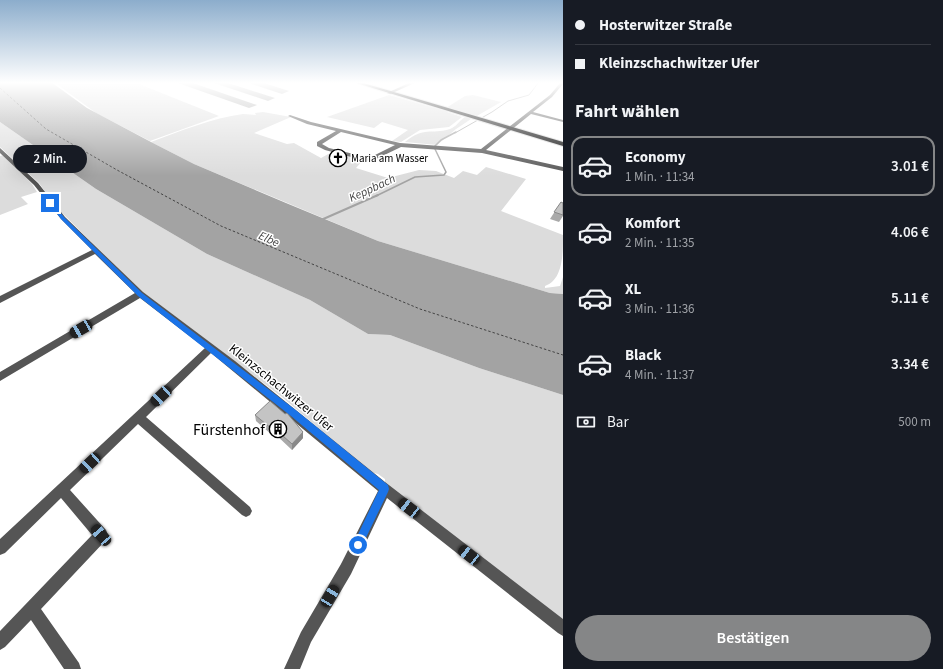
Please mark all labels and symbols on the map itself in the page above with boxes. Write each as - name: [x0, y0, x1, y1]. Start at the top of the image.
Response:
- callout: 2 Min.: [13, 145, 87, 173]
- church icon: Maria am Wasser: [328, 148, 348, 168]
- place label: Maria am Wasser: [351, 151, 428, 166]
- water label: Keppbach: [346, 170, 398, 207]
- route end: [41, 194, 59, 212]
- water label: Elbe: [256, 227, 282, 252]
- car: [68, 318, 94, 340]
- street label: Kleinzschachwitzer Ufer: [225, 340, 338, 436]
- car: [148, 383, 174, 409]
- place label: Fürstenhof: [193, 419, 266, 441]
- building icon: Fürstenhof: [268, 419, 288, 439]
- car: [77, 450, 103, 476]
- car: [396, 496, 422, 520]
- car: [89, 522, 113, 548]
- route start: [349, 536, 367, 554]
- car: [456, 543, 482, 567]
- car: [319, 583, 341, 609]

